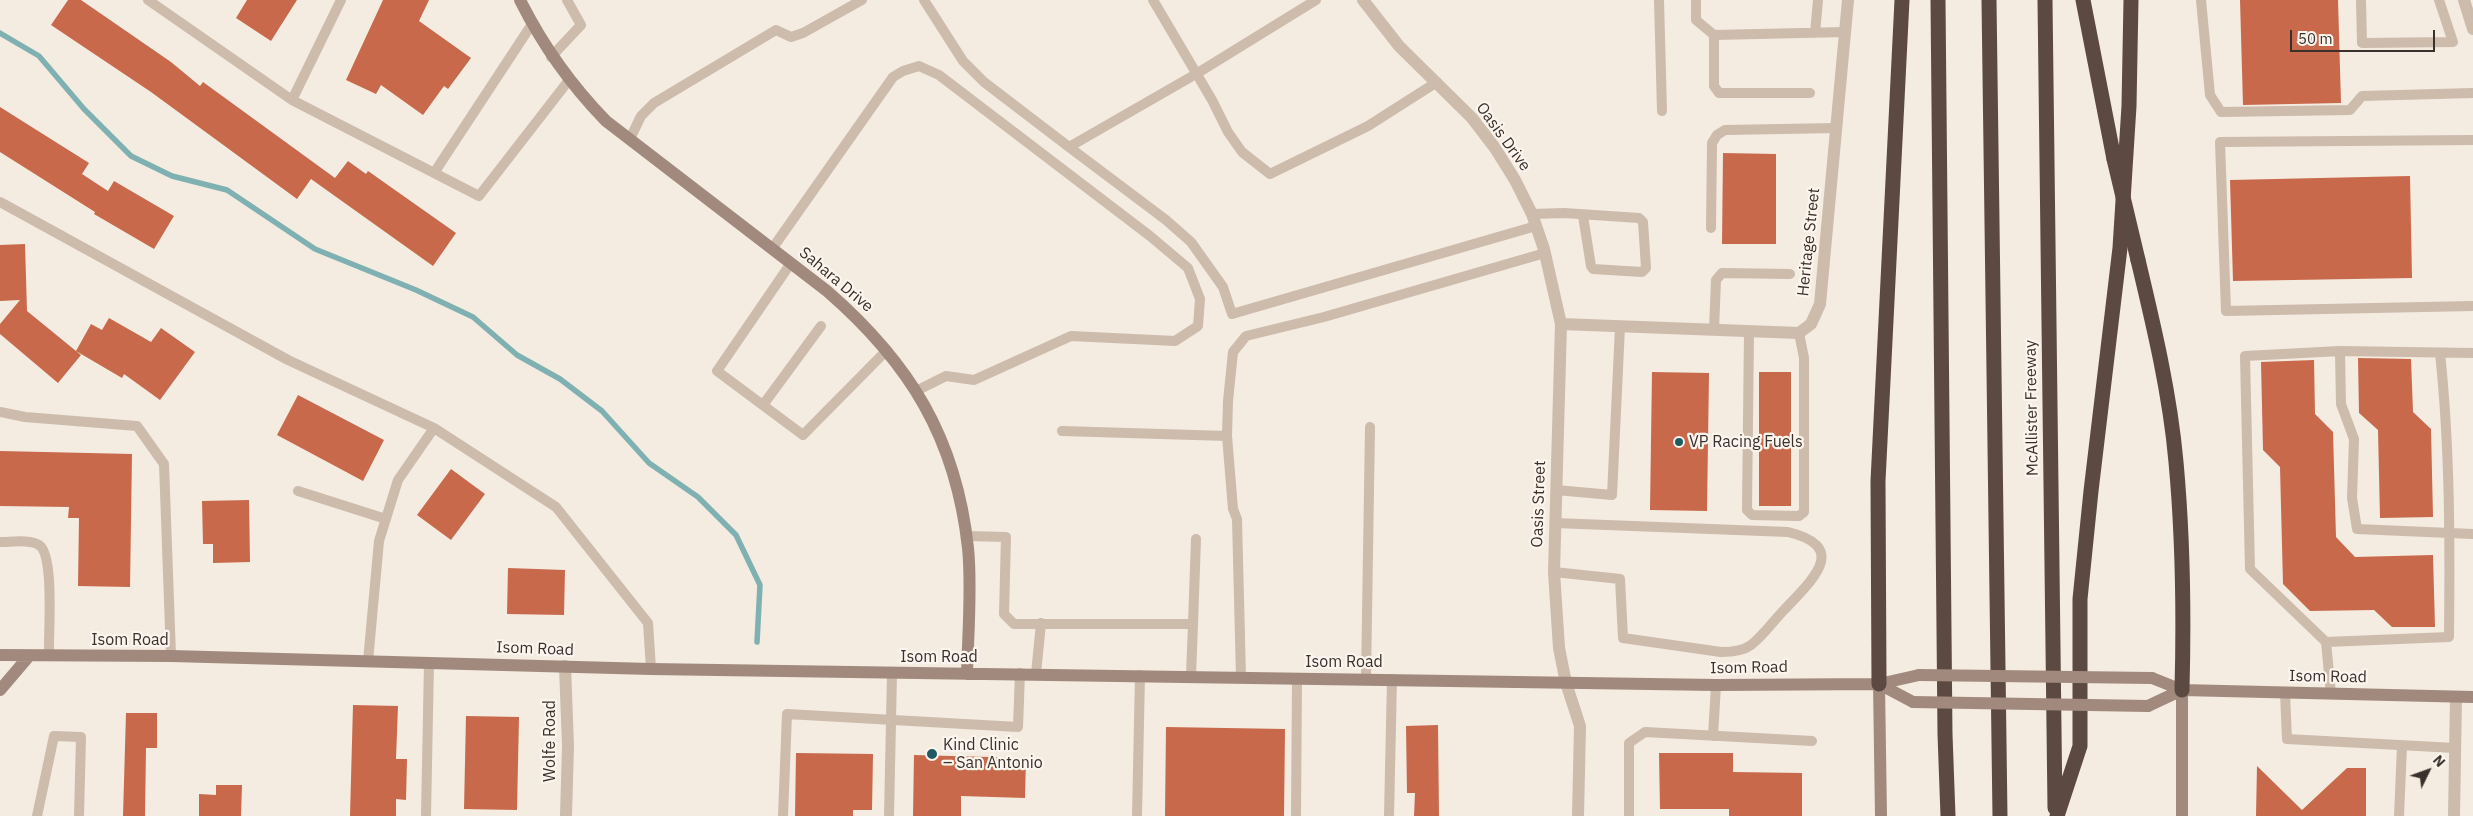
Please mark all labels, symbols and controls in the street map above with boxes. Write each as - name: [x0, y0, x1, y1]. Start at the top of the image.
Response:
- scale bar: [2293, 20, 2438, 52]
- text: 50 m: [2298, 29, 2333, 48]
- street label: Oasis Drive: [1472, 99, 1534, 175]
- street label: Heritage Street: [1794, 187, 1824, 297]
- street label: Sahara Drive: [795, 243, 877, 317]
- street label: McAllister Freeway: [2021, 340, 2043, 476]
- place label: VP Racing Fuels: [1689, 432, 1803, 452]
- marker: VP Racing Fuels: [1673, 436, 1685, 448]
- street label: Oasis Street: [1528, 460, 1550, 548]
- street label: Isom Road: [91, 630, 169, 650]
- street label: Isom Road: [496, 638, 574, 660]
- street label: Isom Road: [900, 647, 978, 667]
- street label: Isom Road: [1305, 652, 1383, 672]
- street label: Isom Road: [1710, 658, 1788, 678]
- street label: Isom Road: [2289, 667, 2367, 687]
- street label: Wolfe Road: [540, 700, 560, 782]
- place label: Kind Clinic – San Antonio: [943, 735, 1043, 773]
- north arrow: [2403, 746, 2453, 796]
- marker: Kind Clinic – San Antonio: [925, 747, 939, 761]
- text: N: [2429, 751, 2449, 771]

